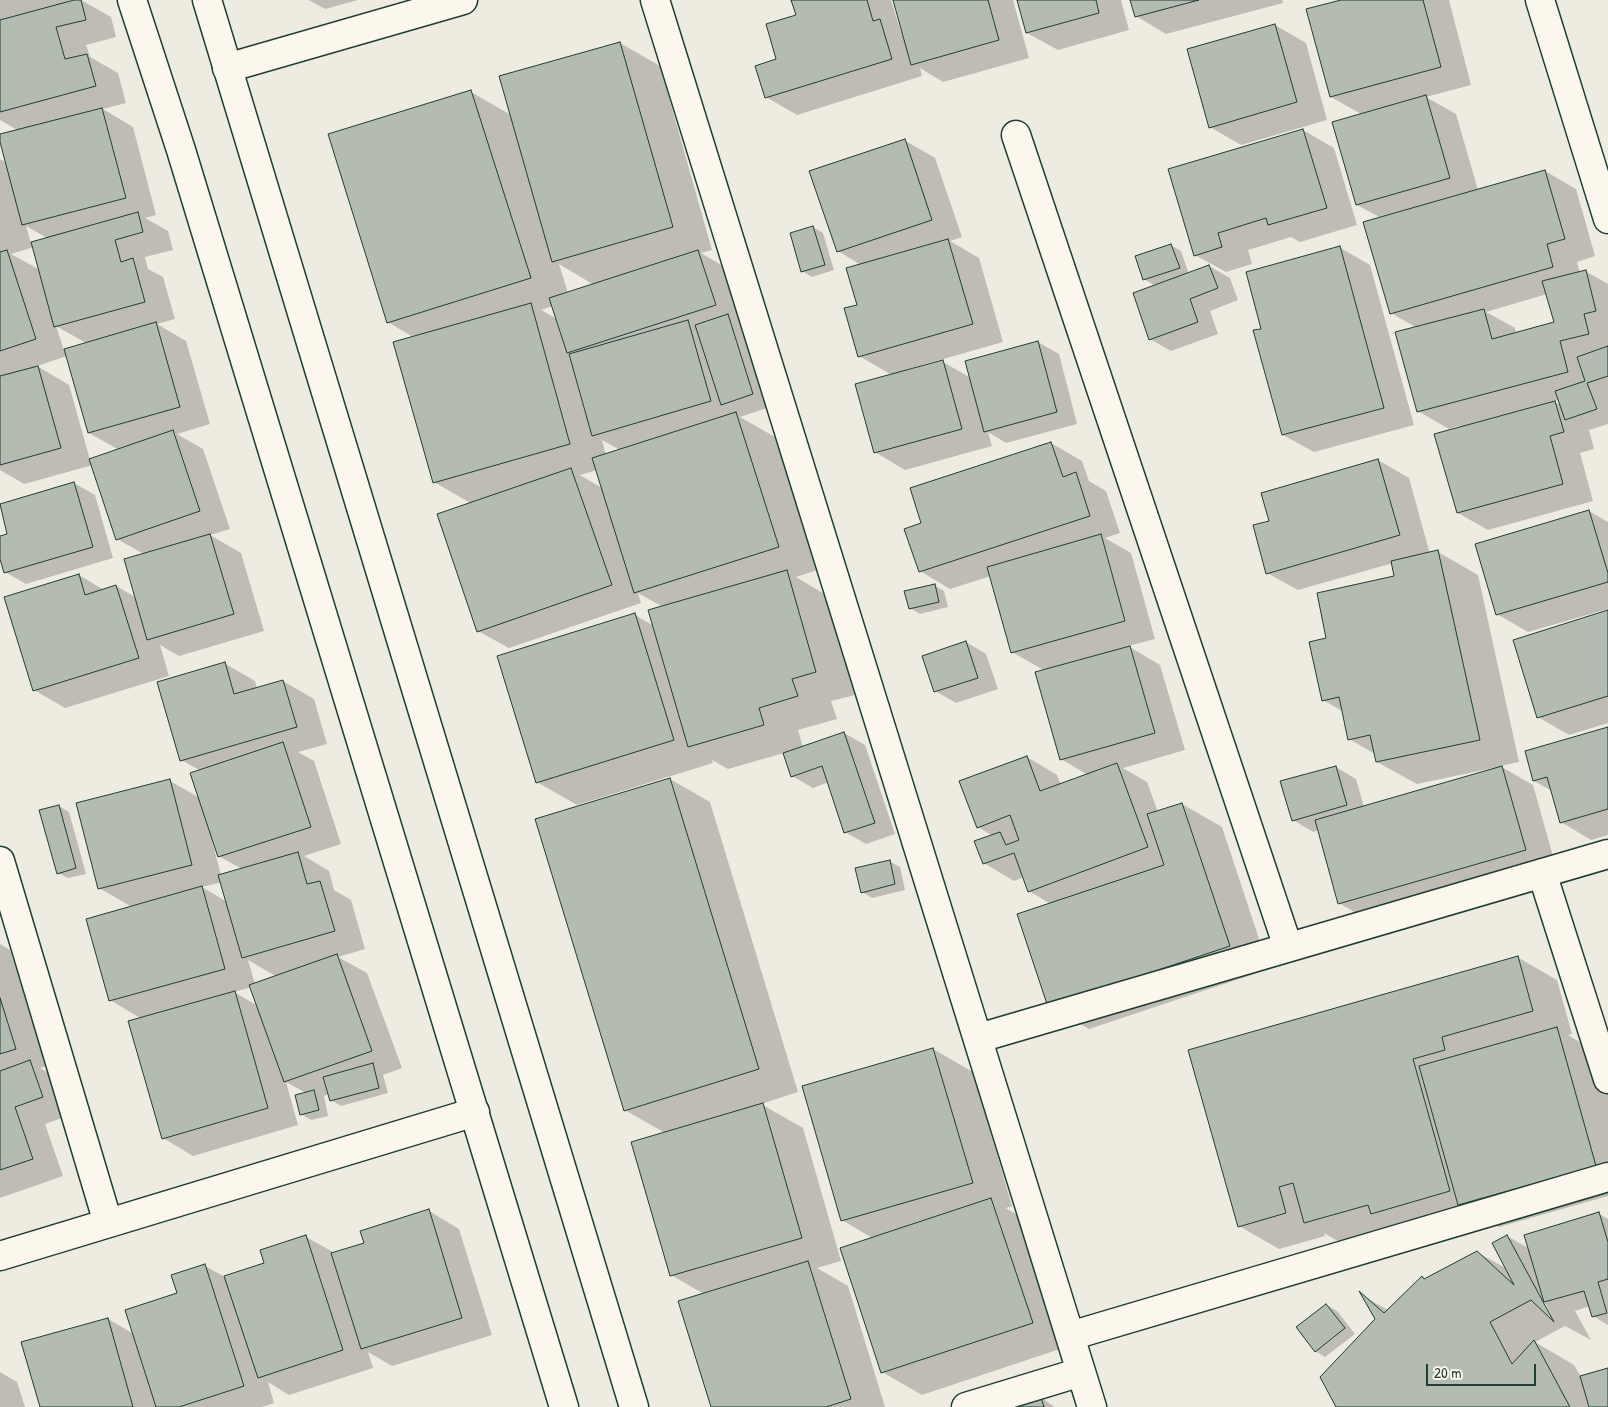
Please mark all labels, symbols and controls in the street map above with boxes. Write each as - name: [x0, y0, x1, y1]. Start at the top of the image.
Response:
- scale bar: [1428, 1354, 1538, 1386]
- text: 20 m: [1434, 1362, 1461, 1383]

